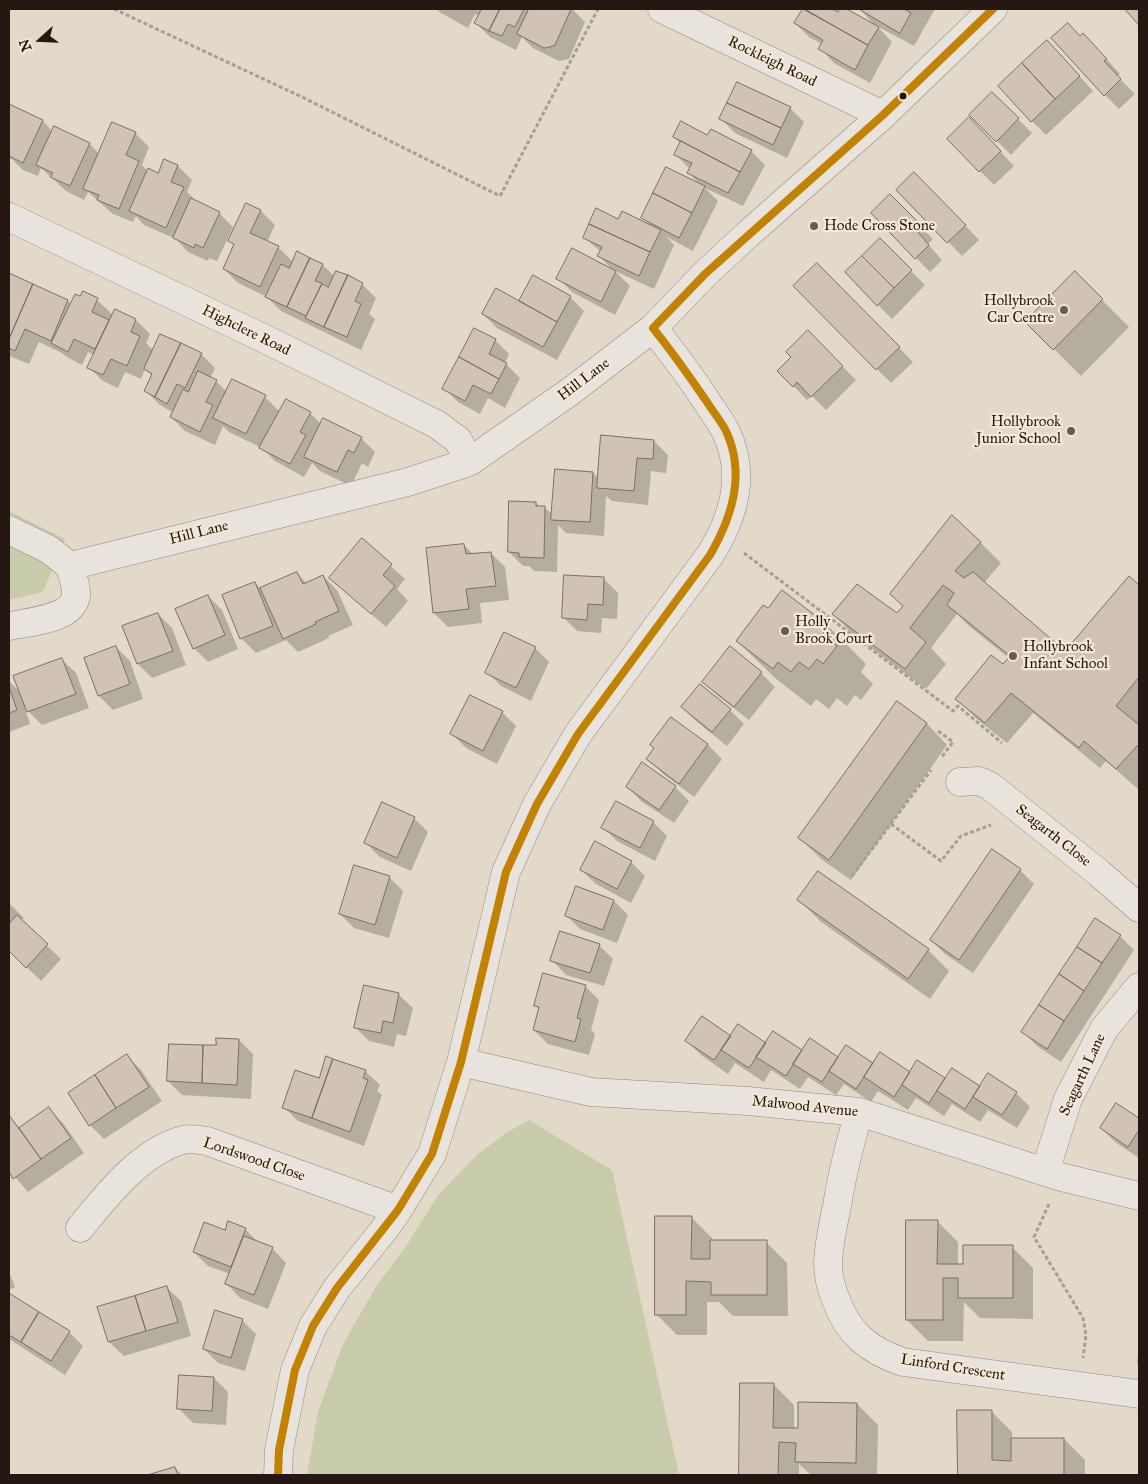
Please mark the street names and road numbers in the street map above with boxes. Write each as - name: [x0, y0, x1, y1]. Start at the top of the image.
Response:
- street label: Rockleigh Road: [725, 33, 819, 91]
- street label: Highclere Road: [199, 302, 293, 360]
- street label: Hill Lane: [555, 355, 613, 405]
- street label: Hill Lane: [168, 517, 230, 549]
- street label: Seagarth Close: [1012, 801, 1094, 871]
- street label: Seagarth Lane: [1056, 1031, 1110, 1119]
- street label: Malwood Avenue: [751, 1092, 859, 1122]
- street label: Lordswood Close: [201, 1134, 307, 1186]
- street label: Linford Crescent: [899, 1351, 1007, 1385]

